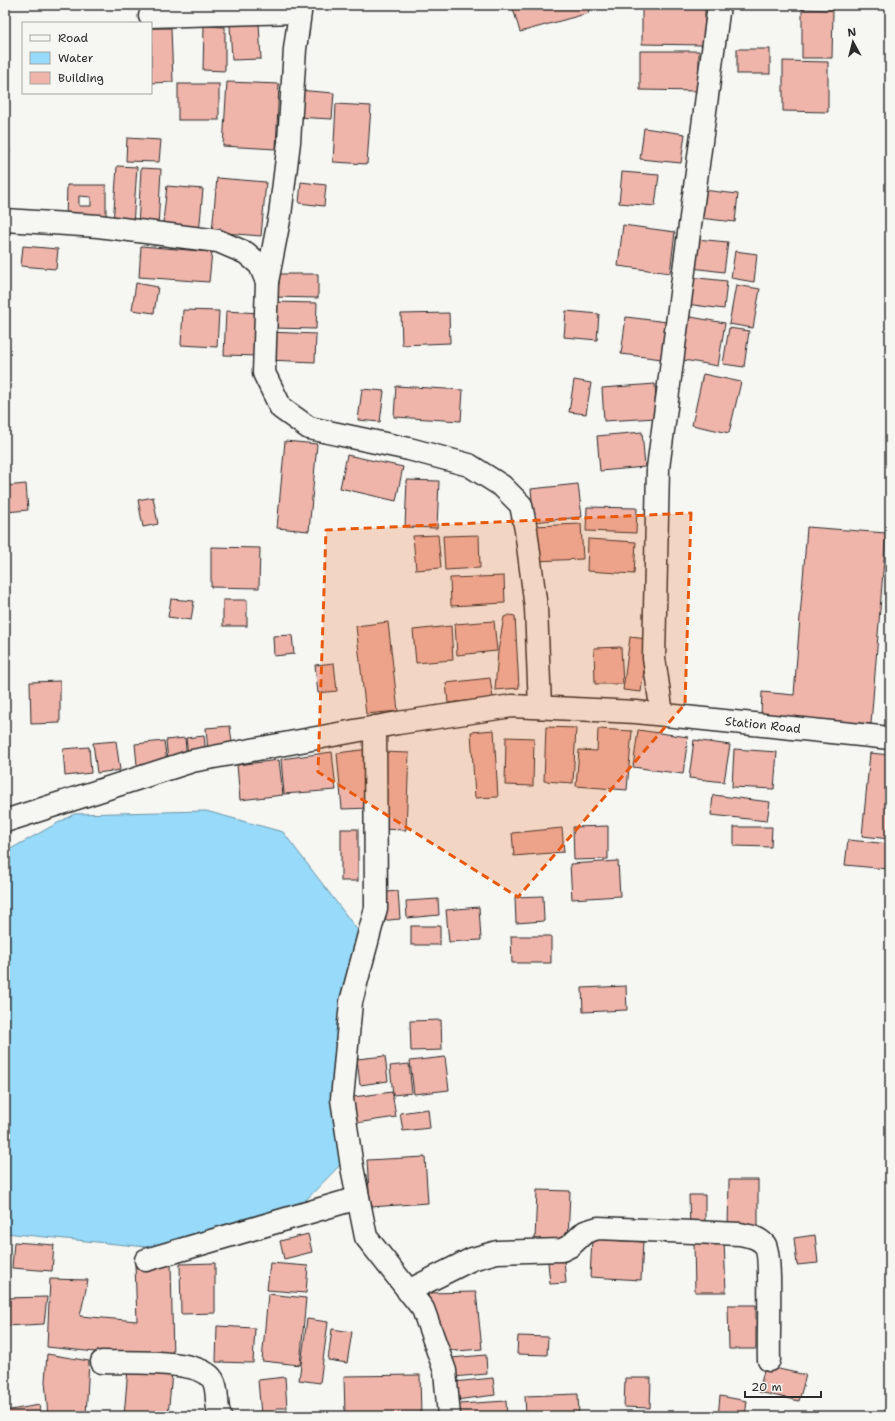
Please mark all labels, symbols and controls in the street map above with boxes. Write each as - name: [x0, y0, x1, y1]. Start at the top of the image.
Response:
- legend: [22, 22, 152, 94]
- north arrow: [833, 22, 873, 62]
- text: N: [847, 25, 857, 41]
- text: Road: [58, 30, 89, 46]
- text: Water: [58, 50, 94, 66]
- text: Building: [58, 70, 104, 86]
- street label: Station Road: [724, 713, 802, 737]
- scale bar: [745, 1373, 821, 1399]
- text: 20 m: [751, 1379, 782, 1395]

